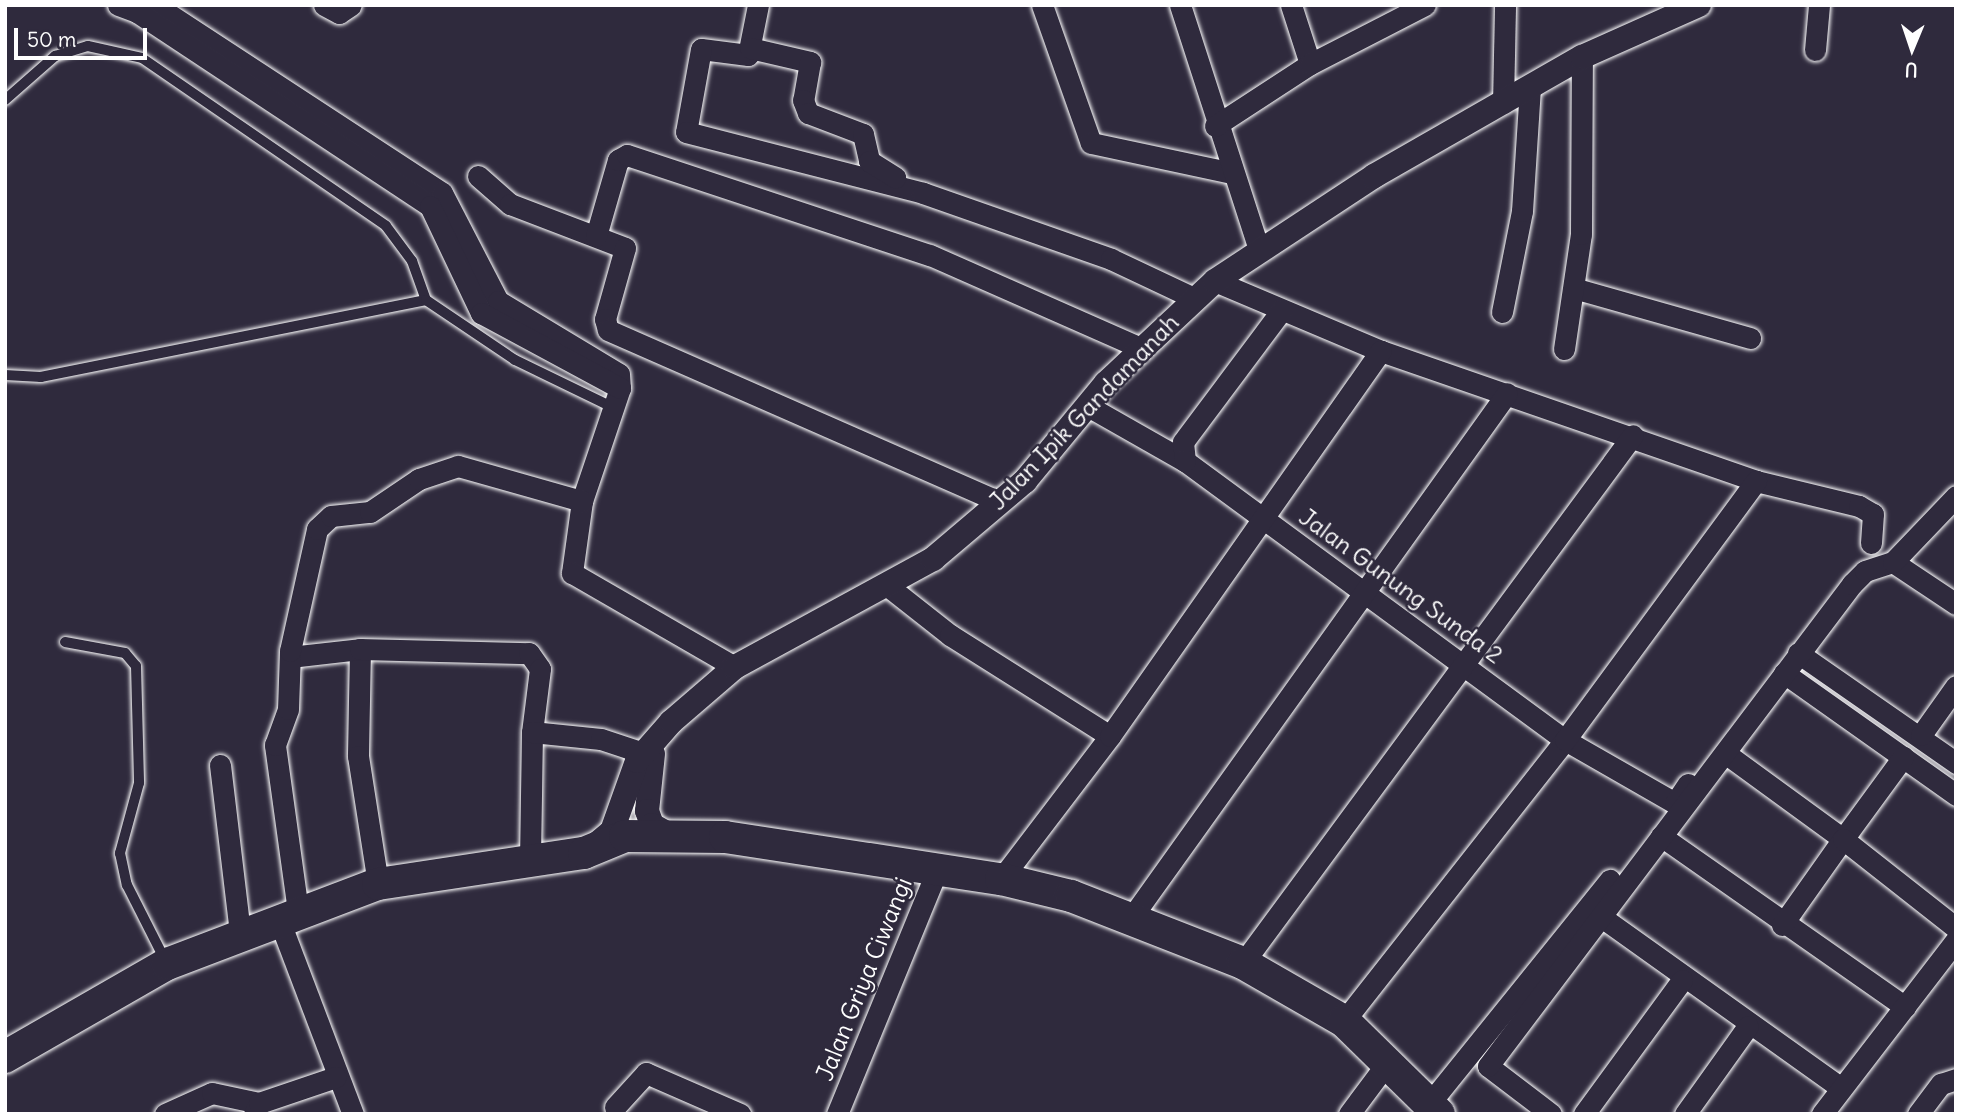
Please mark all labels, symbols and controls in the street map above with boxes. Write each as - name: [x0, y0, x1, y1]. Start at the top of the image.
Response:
- scale bar: [18, 14, 150, 58]
- north arrow: [1877, 14, 1947, 84]
- text: 50 m: [27, 26, 76, 53]
- text: U: [1904, 58, 1918, 82]
- street label: Jalan Ipik Gandamanah: [983, 308, 1185, 516]
- street label: Jalan Gunung Sunda 2: [1294, 502, 1508, 670]
- street label: Jalan Griya Ciwangi: [810, 873, 918, 1085]

